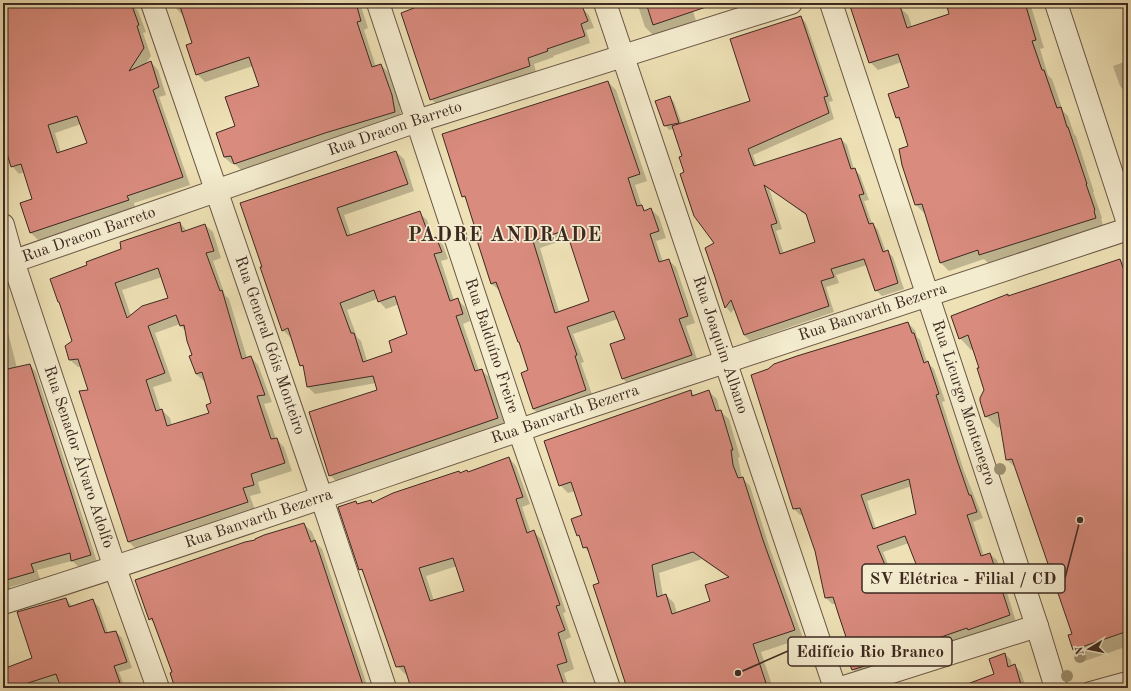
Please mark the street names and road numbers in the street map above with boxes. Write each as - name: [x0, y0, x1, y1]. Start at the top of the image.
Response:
- street label: Rua Dracon Barreto: [326, 99, 464, 159]
- street label: Rua Dracon Barreto: [20, 204, 158, 266]
- street label: Rua General Góis Monteiro: [231, 254, 307, 437]
- street label: Rua Joaquim Albano: [689, 274, 750, 416]
- street label: Rua Balduíno Freire: [461, 276, 521, 415]
- street label: Rua Banvarth Bezerra: [797, 281, 949, 344]
- street label: Rua Licurgo Montenegro: [928, 318, 998, 487]
- street label: Rua Senador Álvaro Adolfo: [40, 364, 116, 550]
- street label: Rua Banvarth Bezerra: [489, 382, 641, 447]
- street label: Rua Banvarth Bezerra: [183, 487, 335, 552]

